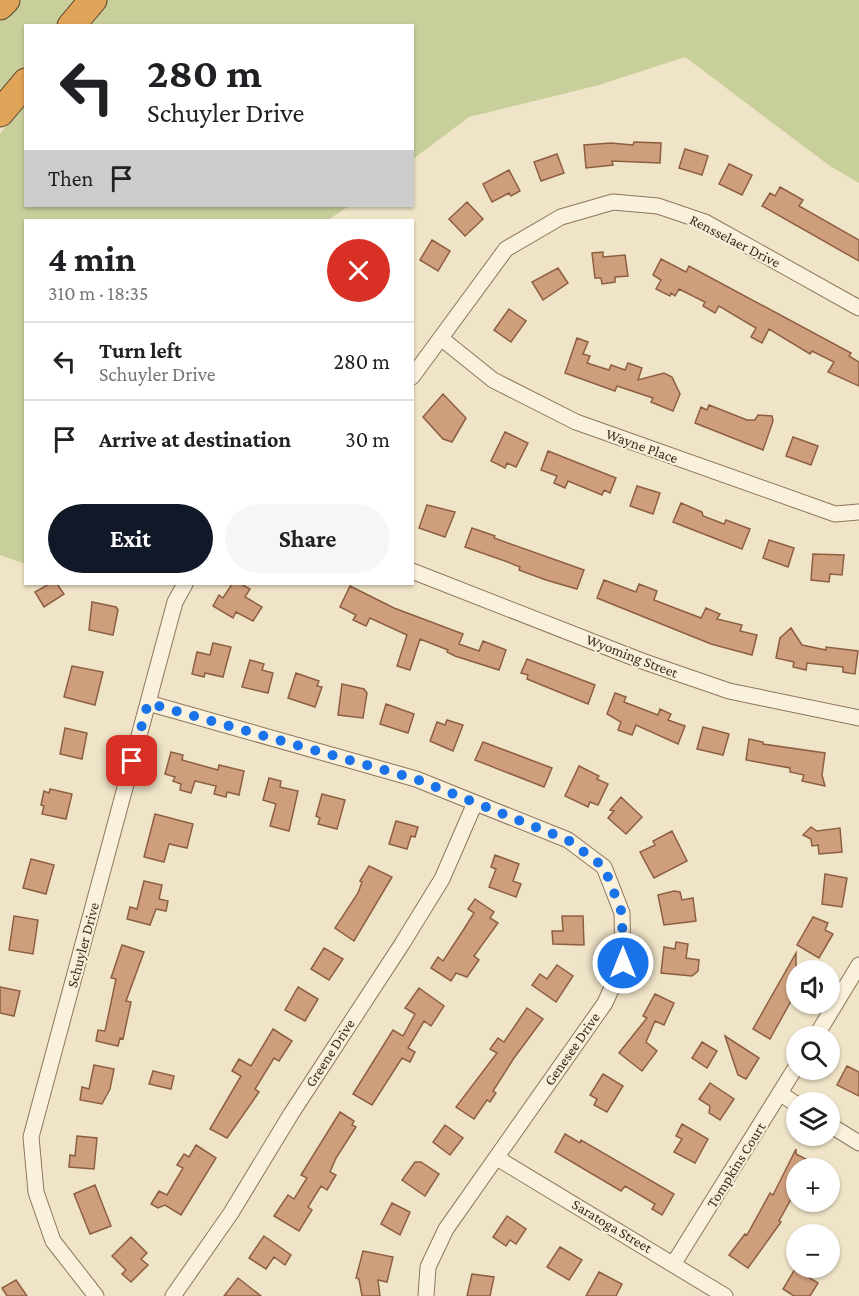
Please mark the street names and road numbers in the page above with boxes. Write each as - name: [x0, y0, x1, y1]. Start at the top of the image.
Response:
- street label: Rensselaer Drive: [687, 211, 783, 271]
- street label: Wayne Place: [603, 426, 681, 468]
- street label: Wyoming Street: [583, 631, 681, 682]
- street label: Schuyler Drive: [64, 900, 103, 990]
- street label: Genesee Drive: [541, 1009, 603, 1089]
- street label: Greene Drive: [302, 1016, 358, 1090]
- street label: Tompkins Court: [703, 1119, 770, 1211]
- street label: Saratoga Street: [569, 1196, 656, 1258]

